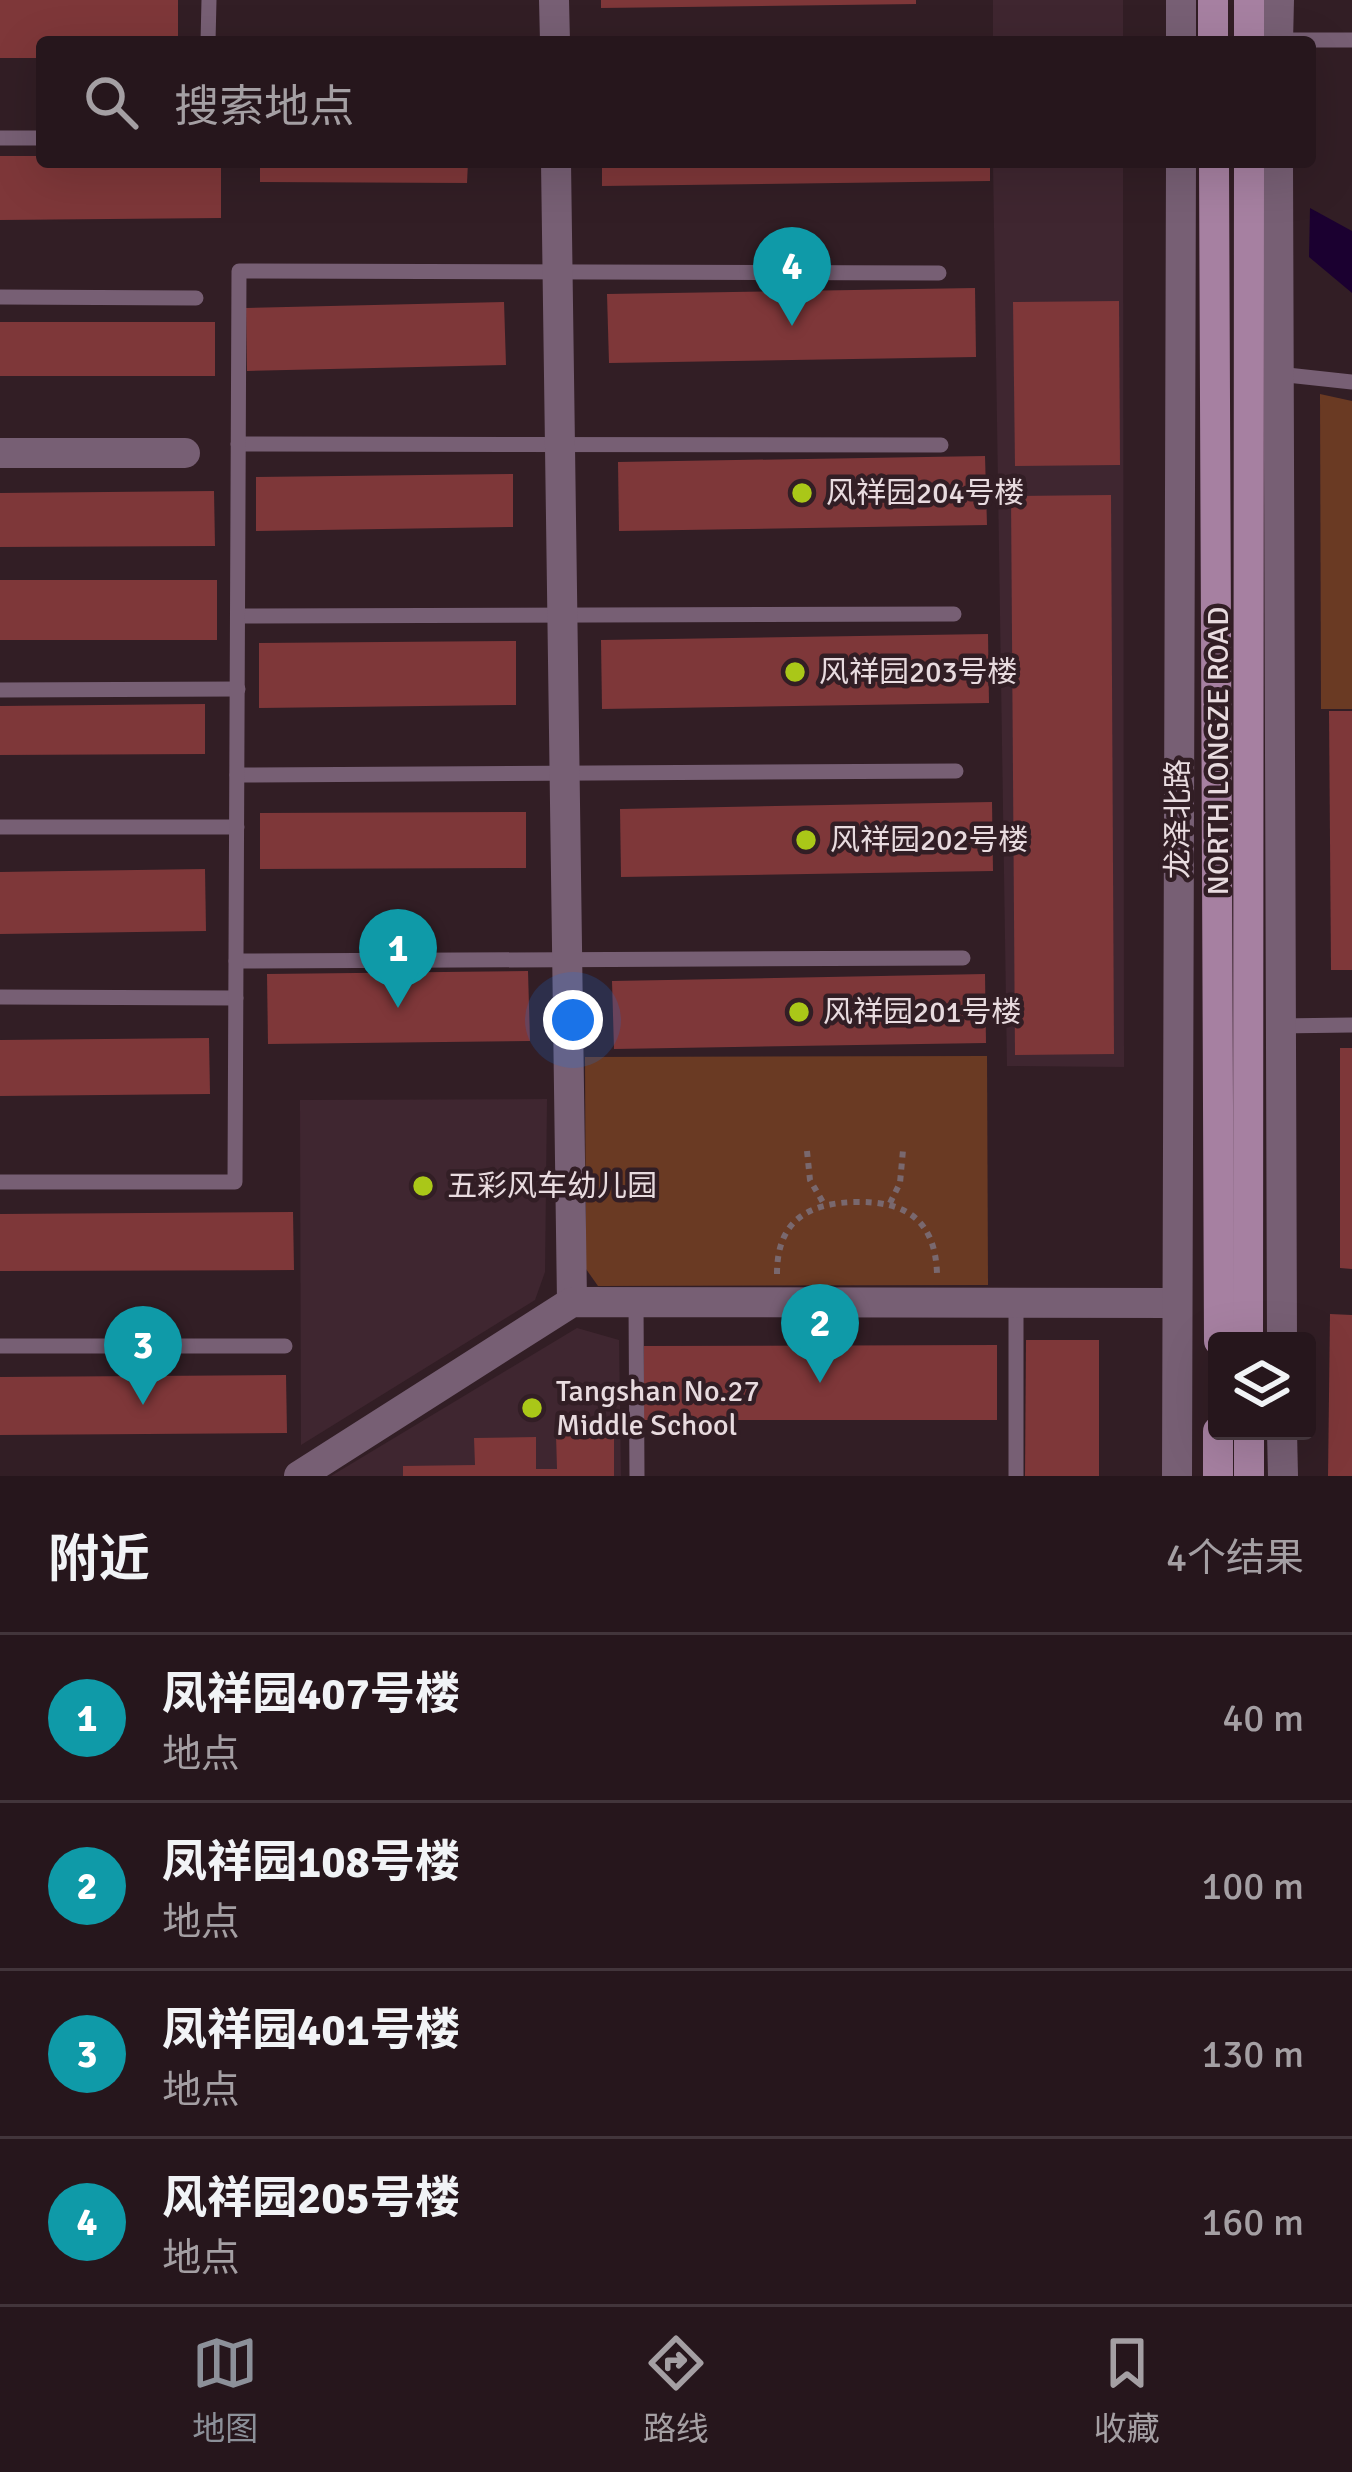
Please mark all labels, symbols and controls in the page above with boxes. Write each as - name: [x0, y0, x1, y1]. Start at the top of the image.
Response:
- search box: [36, 36, 1316, 168]
- icon: search: [78, 69, 144, 135]
- text: 搜索地点: [174, 80, 354, 135]
- pin: 4: [753, 227, 831, 326]
- place label: 风祥园204号楼: [826, 475, 1025, 512]
- marker: 风祥园204号楼: [789, 480, 815, 506]
- street label: NORTH LONGZE ROAD: [1200, 607, 1237, 895]
- place label: 风祥园203号楼: [819, 654, 1018, 691]
- marker: 风祥园203号楼: [782, 659, 808, 685]
- street label: 龙泽北路: [1160, 759, 1197, 879]
- place label: 风祥园202号楼: [830, 822, 1029, 859]
- marker: 风祥园202号楼: [793, 827, 819, 853]
- pin: 1: [359, 909, 437, 1008]
- your location: [543, 990, 603, 1050]
- place label: 风祥园201号楼: [823, 994, 1022, 1031]
- marker: 风祥园201号楼: [786, 999, 812, 1025]
- place label: 五彩风车幼儿园: [447, 1168, 657, 1205]
- marker: 五彩风车幼儿园: [410, 1173, 436, 1199]
- pin: 2: [781, 1284, 859, 1383]
- pin: 3: [104, 1306, 182, 1405]
- map controls: [1208, 1332, 1316, 1440]
- button: layers: [1208, 1332, 1316, 1440]
- place label: Tangshan No.27 Middle School: [556, 1373, 760, 1444]
- marker: Tangshan No.27 Middle School: [519, 1395, 545, 1421]
- text: 附近: [48, 1528, 150, 1591]
- text: 4个结果: [1166, 1534, 1304, 1582]
- text: 凤祥园407号楼: [162, 1667, 460, 1722]
- text: 1: [76, 1694, 98, 1742]
- text: 40 m: [1222, 1694, 1304, 1742]
- text: 地点: [162, 1730, 240, 1778]
- text: 凤祥园108号楼: [162, 1835, 460, 1890]
- text: 2: [76, 1862, 98, 1910]
- text: 100 m: [1201, 1862, 1304, 1910]
- text: 地点: [162, 1898, 240, 1946]
- text: 凤祥园401号楼: [162, 2003, 460, 2058]
- text: 3: [76, 2030, 98, 2078]
- text: 130 m: [1201, 2030, 1304, 2078]
- text: 地点: [162, 2066, 240, 2114]
- text: 风祥园205号楼: [162, 2171, 460, 2226]
- text: 4: [76, 2198, 98, 2246]
- text: 160 m: [1201, 2198, 1304, 2246]
- text: 地点: [162, 2234, 240, 2282]
- tab: 地图: [192, 2330, 258, 2450]
- tab: 路线: [643, 2330, 709, 2450]
- tab: 收藏: [1094, 2330, 1160, 2450]

